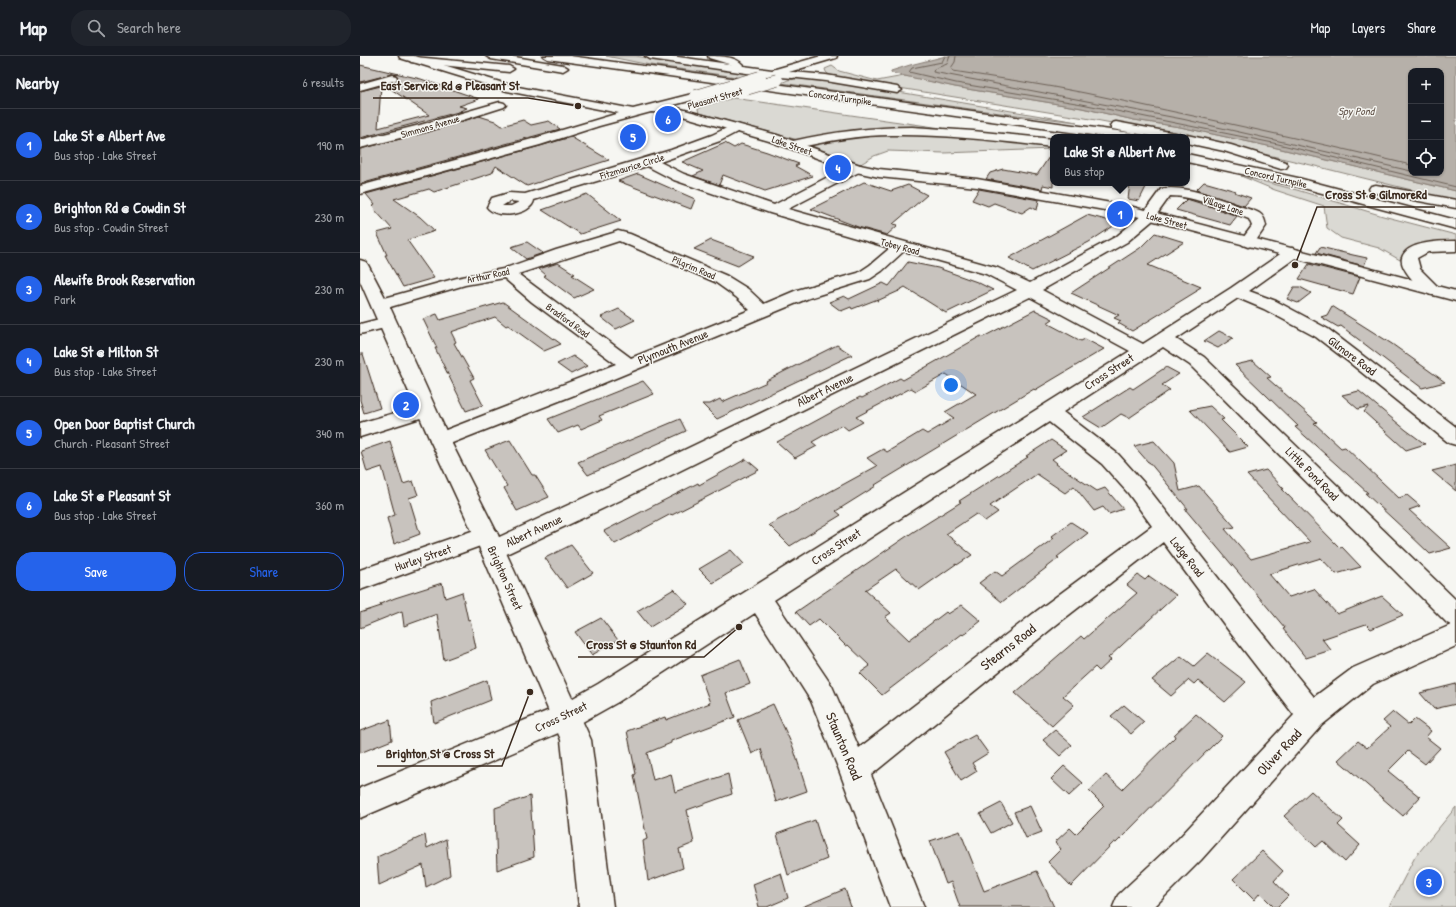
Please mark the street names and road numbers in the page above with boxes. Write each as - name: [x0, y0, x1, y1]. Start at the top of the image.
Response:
- street label: Pleasant Street: [686, 84, 745, 113]
- street label: Concord Turnpike: [807, 87, 872, 108]
- street label: Simmons Avenue: [399, 112, 461, 141]
- street label: Lake Street: [770, 133, 814, 159]
- street label: Fitzmaurice Circle: [597, 150, 666, 183]
- street label: Concord Turnpike: [1243, 164, 1308, 191]
- street label: Village Lane: [1200, 193, 1245, 218]
- street label: Lake Street: [1145, 209, 1189, 232]
- street label: Tobey Road: [879, 235, 921, 258]
- street label: Pilgrim Road: [670, 253, 717, 282]
- street label: Arthur Road: [466, 265, 511, 286]
- street label: Bradford Road: [543, 300, 592, 341]
- street label: Plymouth Avenue: [635, 325, 711, 368]
- street label: Gilmore Road: [1325, 332, 1380, 380]
- street label: Cross Street: [1081, 349, 1138, 394]
- street label: Albert Avenue: [794, 369, 856, 410]
- street label: Little Pond Road: [1282, 443, 1343, 504]
- street label: Albert Avenue: [503, 510, 565, 551]
- street label: Cross Street: [808, 524, 865, 569]
- street label: Lodge Road: [1166, 533, 1209, 581]
- street label: Hurley Street: [392, 540, 454, 575]
- street label: Brighton Street: [484, 543, 528, 614]
- street label: Stearns Road: [976, 619, 1040, 674]
- street label: Cross Street: [532, 697, 591, 736]
- street label: Staunton Road: [822, 709, 867, 783]
- street label: Oliver Road: [1252, 724, 1306, 779]

